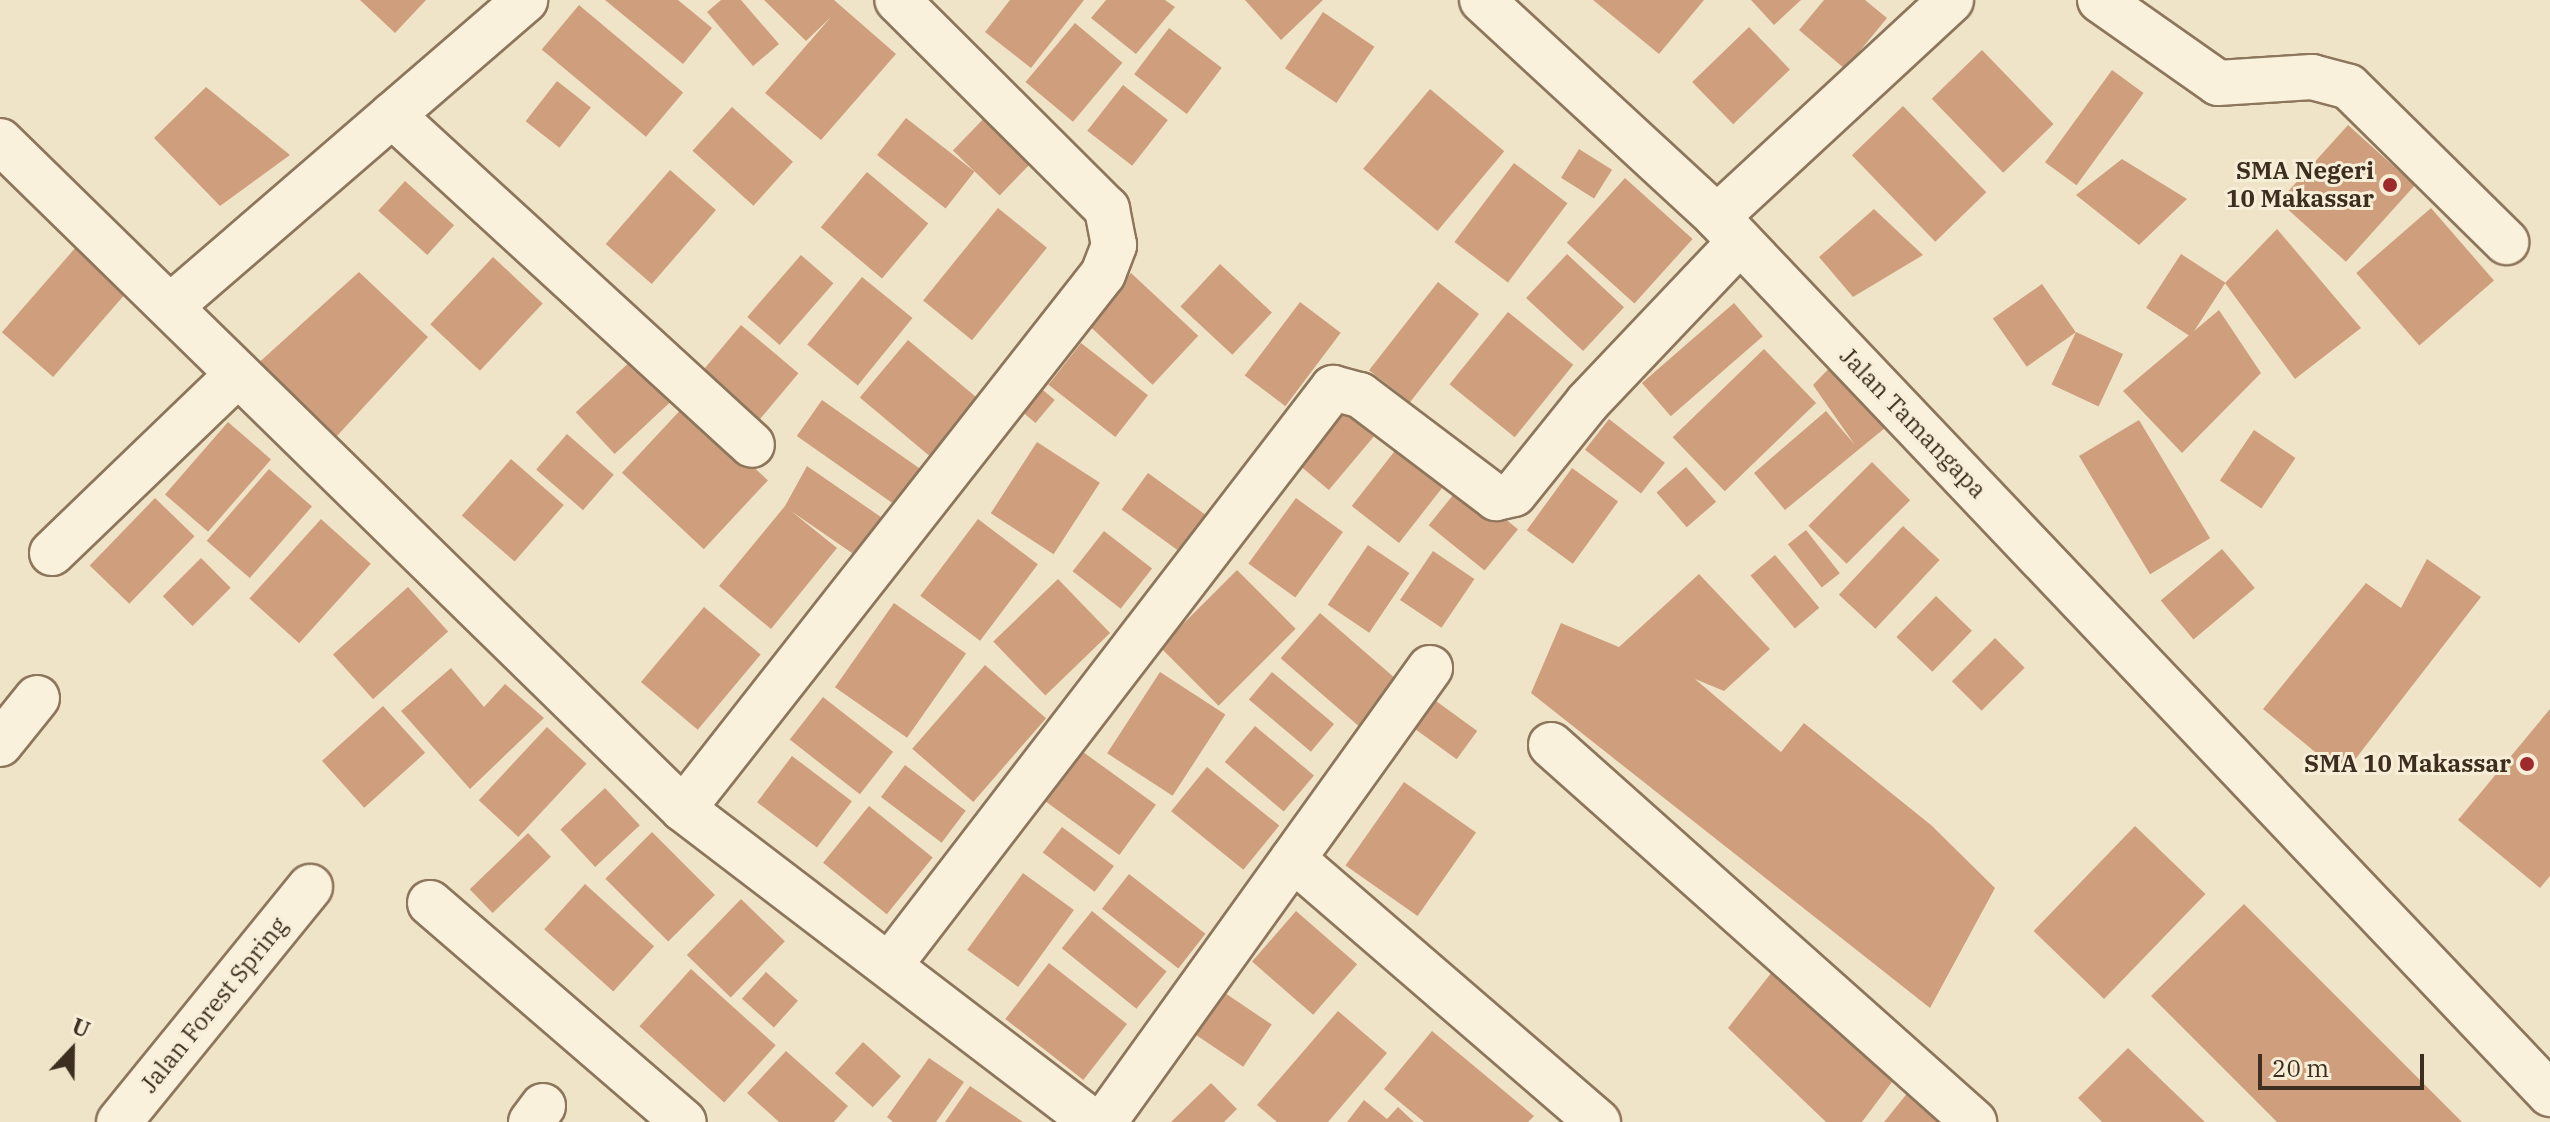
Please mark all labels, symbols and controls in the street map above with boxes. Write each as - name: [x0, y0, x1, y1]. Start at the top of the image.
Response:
- place label: SMA Negeri 10 Makassar: [2226, 157, 2374, 213]
- marker: SMA Negeri 10 Makassar: [2381, 176, 2399, 194]
- street label: Jalan Tamangapa: [1834, 342, 1992, 504]
- place label: SMA 10 Makassar: [2304, 750, 2511, 778]
- marker: SMA 10 Makassar: [2518, 755, 2536, 773]
- street label: Jalan Forest Spring: [134, 912, 294, 1098]
- north arrow: [32, 1010, 112, 1090]
- text: U: [68, 1011, 94, 1044]
- scale bar: [2262, 1038, 2428, 1088]
- text: 20 m: [2272, 1052, 2329, 1084]

